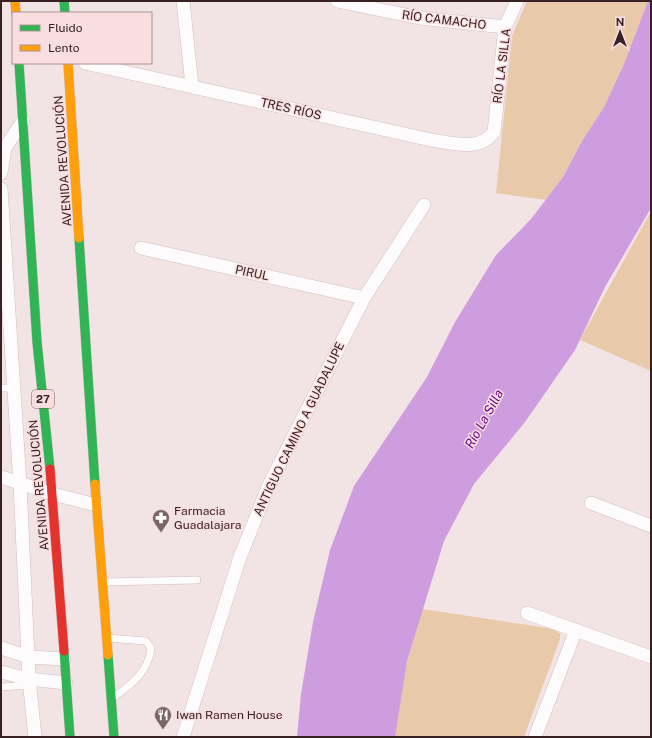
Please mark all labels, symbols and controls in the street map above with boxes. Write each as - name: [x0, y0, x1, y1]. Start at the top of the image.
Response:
- street label: RÍO CAMACHO: [401, 8, 487, 32]
- legend: [12, 12, 152, 64]
- north arrow: [600, 12, 640, 52]
- text: N: [616, 16, 624, 28]
- text: Fluido: [48, 21, 83, 35]
- street label: RÍO LA SILLA: [490, 27, 514, 104]
- text: Lento: [48, 41, 80, 55]
- street label: AVENIDA REVOLUCIÓN: [51, 95, 75, 227]
- street label: TRES RÍOS: [259, 95, 323, 123]
- street label: PIRUL: [234, 263, 270, 283]
- street label: ANTIGUO CAMINO A GUADALUPE: [251, 340, 347, 518]
- water label: Río La Silla: [462, 387, 506, 451]
- road number: 27: [32, 390, 54, 408]
- street label: AVENIDA REVOLUCIÓN: [26, 419, 52, 551]
- place label: Farmacia Guadalajara: [174, 504, 241, 532]
- pharmacy icon: Farmacia Guadalajara: [151, 508, 171, 533]
- restaurant icon: Iwan Ramen House: [153, 705, 173, 730]
- place label: Iwan Ramen House: [176, 708, 283, 722]

